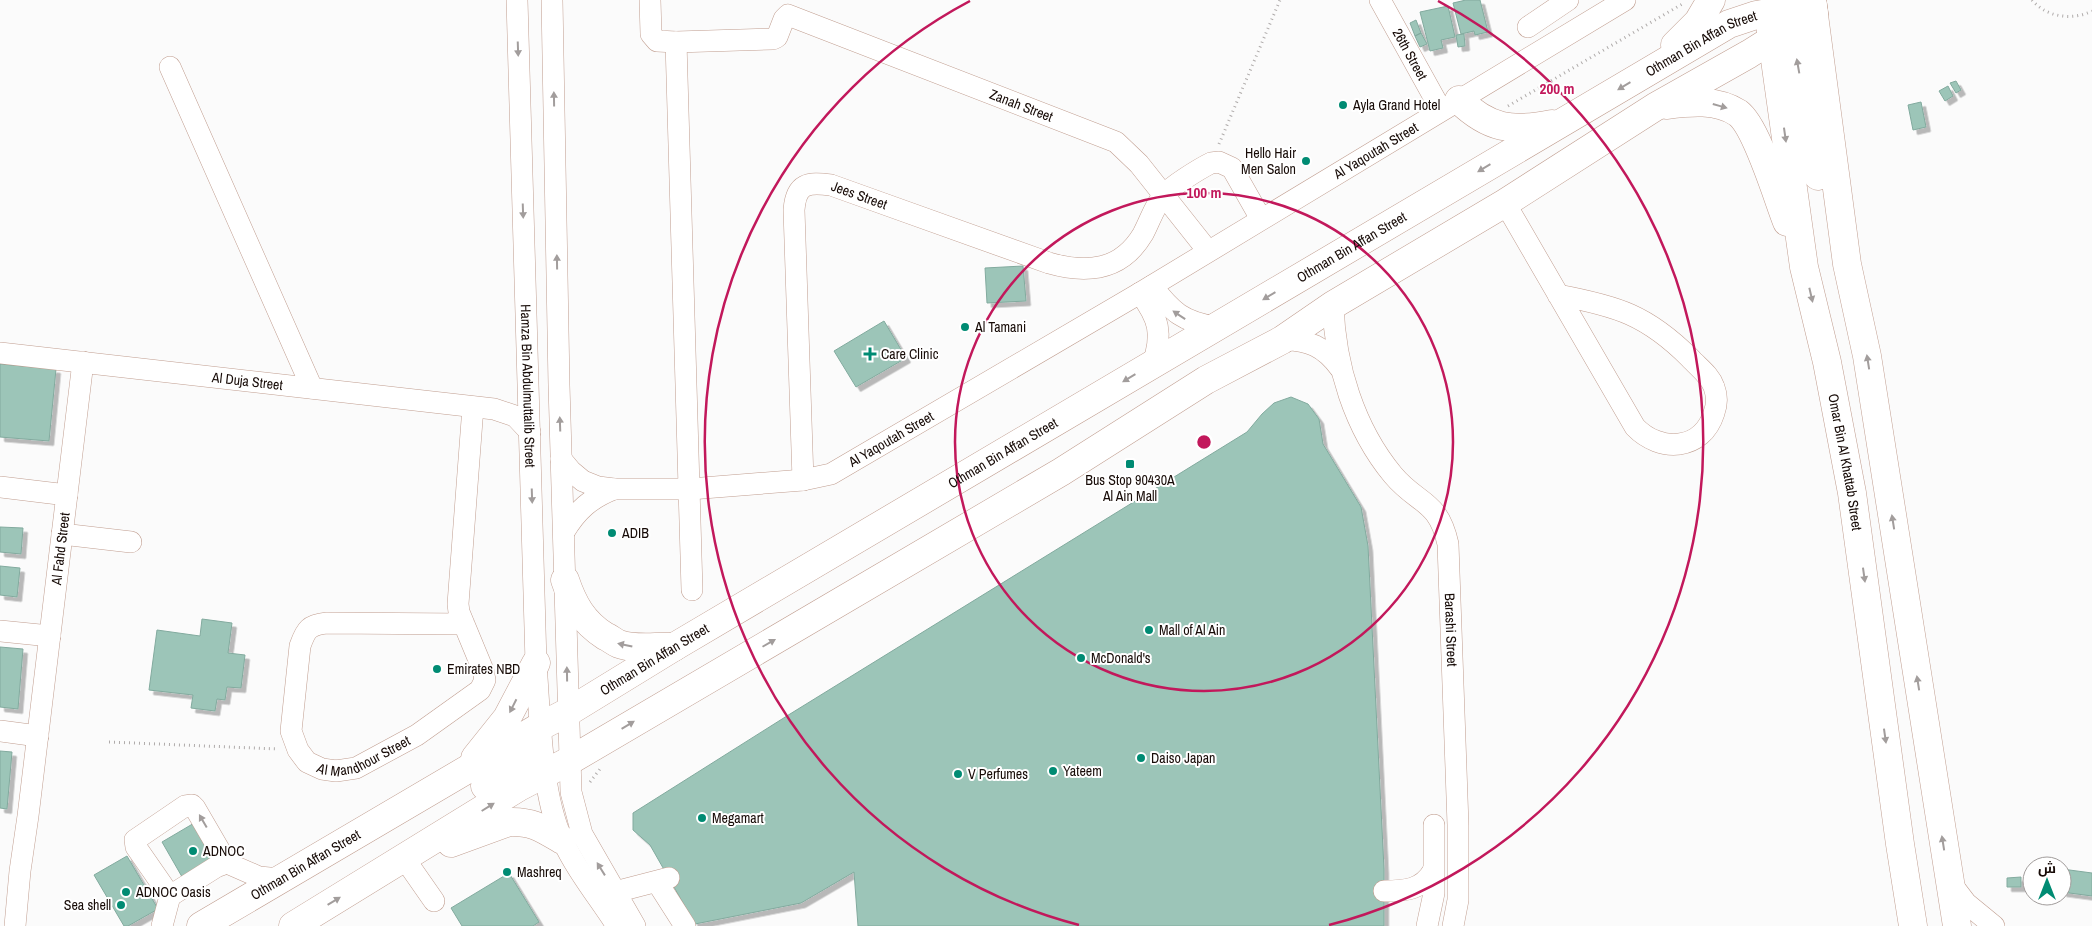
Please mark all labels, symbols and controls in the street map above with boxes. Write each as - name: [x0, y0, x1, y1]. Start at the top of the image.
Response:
- street label: Othman Bin Affan Street: [1642, 6, 1759, 80]
- street label: 26th Street: [1389, 25, 1432, 83]
- one-way arrow: [515, 41, 523, 57]
- one-way arrow: [1794, 57, 1802, 73]
- text: 200 m: [1540, 78, 1574, 99]
- one-way arrow: [1617, 81, 1630, 90]
- street label: Zanah Street: [987, 85, 1056, 126]
- one-way arrow: [550, 91, 558, 107]
- place label: Ayla Grand Hotel: [1352, 96, 1440, 114]
- marker: Ayla Grand Hotel: [1337, 99, 1349, 111]
- one-way arrow: [1713, 103, 1728, 111]
- street label: Al Yaqoutah Street: [1329, 118, 1421, 184]
- one-way arrow: [1781, 127, 1789, 143]
- place label: Hello Hair Men Salon: [1241, 144, 1296, 178]
- marker: Hello Hair Men Salon: [1300, 155, 1312, 167]
- one-way arrow: [1477, 164, 1491, 173]
- street label: Jees Street: [829, 177, 890, 213]
- text: 100 m: [1187, 182, 1221, 203]
- one-way arrow: [519, 203, 527, 219]
- street label: Othman Bin Affan Street: [1293, 208, 1410, 286]
- one-way arrow: [553, 253, 561, 269]
- one-way arrow: [1807, 288, 1815, 303]
- one-way arrow: [1262, 291, 1275, 300]
- street label: Hamza Bin Abdulmuttalib Street: [517, 304, 539, 468]
- one-way arrow: [1172, 310, 1186, 320]
- place label: Al Tamani: [974, 318, 1026, 336]
- marker: Al Tamani: [959, 321, 971, 333]
- place label: Care Clinic: [881, 345, 939, 363]
- marker: Care Clinic: [863, 347, 877, 361]
- one-way arrow: [1863, 353, 1871, 369]
- street label: Al Duja Street: [210, 368, 284, 394]
- one-way arrow: [1122, 374, 1135, 383]
- street label: Omar Bin Al Khattab Street: [1824, 392, 1866, 532]
- street label: Al Yaqoutah Street: [844, 407, 937, 471]
- street label: Othman Bin Affan Street: [945, 413, 1061, 492]
- one-way arrow: [556, 416, 564, 432]
- centre of rings: [1195, 433, 1213, 451]
- marker: Bus Stop 90430A Al Ain Mall: [1124, 458, 1136, 470]
- place label: Bus Stop 90430A Al Ain Mall: [1085, 471, 1175, 505]
- one-way arrow: [528, 488, 536, 504]
- street label: Al Fahd Street: [47, 511, 74, 587]
- one-way arrow: [1889, 514, 1897, 530]
- place label: ADIB: [621, 524, 649, 542]
- marker: ADIB: [606, 527, 618, 539]
- one-way arrow: [1860, 568, 1868, 584]
- street label: Barashi Street: [1441, 593, 1461, 667]
- street label: Othman Bin Affan Street: [596, 619, 712, 699]
- place label: Mall of Al Ain: [1159, 621, 1225, 639]
- marker: Mall of Al Ain: [1143, 624, 1155, 636]
- one-way arrow: [761, 639, 776, 647]
- one-way arrow: [617, 640, 633, 648]
- place label: McDonald's: [1091, 649, 1151, 667]
- marker: McDonald's: [1075, 652, 1087, 664]
- place label: Emirates NBD: [447, 660, 520, 678]
- marker: Emirates NBD: [431, 663, 443, 675]
- one-way arrow: [563, 666, 571, 682]
- one-way arrow: [1914, 674, 1922, 690]
- one-way arrow: [509, 699, 517, 714]
- one-way arrow: [622, 721, 635, 730]
- one-way arrow: [1881, 729, 1889, 745]
- street label: Al Mandhour Street: [313, 731, 413, 781]
- place label: Daiso Japan: [1151, 749, 1215, 767]
- marker: Daiso Japan: [1135, 752, 1147, 764]
- place label: Yateem: [1063, 762, 1102, 780]
- place label: V Perfumes: [968, 765, 1028, 783]
- marker: Yateem: [1047, 765, 1059, 777]
- marker: V Perfumes: [952, 768, 964, 780]
- one-way arrow: [481, 802, 494, 811]
- place label: Megamart: [712, 809, 764, 827]
- marker: Megamart: [696, 812, 708, 824]
- one-way arrow: [198, 815, 207, 828]
- street label: Othman Bin Affan Street: [247, 825, 363, 904]
- one-way arrow: [1939, 835, 1947, 851]
- place label: ADNOC: [202, 842, 244, 860]
- marker: ADNOC: [187, 845, 199, 857]
- north arrow: [2022, 856, 2072, 906]
- text: ش: [2038, 859, 2056, 877]
- one-way arrow: [596, 862, 606, 876]
- place label: Mashreq: [517, 863, 562, 881]
- marker: Mashreq: [501, 866, 513, 878]
- place label: ADNOC Oasis: [135, 883, 211, 901]
- marker: ADNOC Oasis: [120, 886, 132, 898]
- place label: Sea shell: [64, 896, 111, 914]
- one-way arrow: [328, 896, 341, 905]
- marker: Sea shell: [115, 899, 127, 911]

